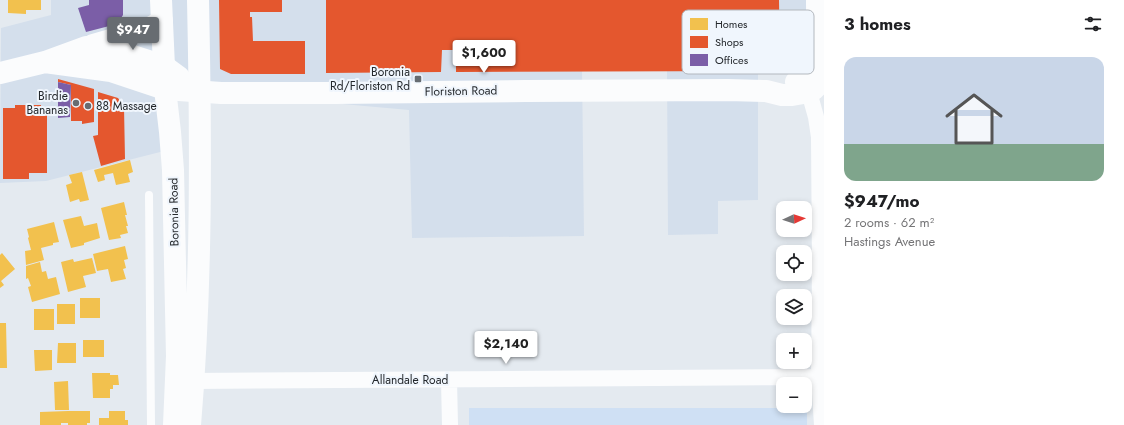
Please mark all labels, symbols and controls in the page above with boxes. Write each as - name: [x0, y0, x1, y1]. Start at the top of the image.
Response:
- legend: [682, 10, 814, 74]
- text: 3 homes: [844, 12, 911, 36]
- icon: filters: [1082, 13, 1104, 35]
- text: Homes: [715, 16, 748, 32]
- pin: $947: [109, 17, 157, 51]
- text: $947: [116, 20, 150, 39]
- text: Shops: [715, 34, 744, 50]
- pin: $1,600: [451, 40, 517, 74]
- text: $1,600: [462, 43, 506, 62]
- text: Offices: [715, 52, 749, 68]
- place label: Boronia Rd/Floriston Rd: [330, 63, 410, 95]
- marker: Boronia Rd/Floriston Rd: [413, 74, 423, 84]
- street label: Floriston Road: [425, 81, 497, 101]
- icon: home: [938, 83, 1010, 155]
- place label: Birdie Bananas: [27, 87, 68, 119]
- place label: 88 Massage: [96, 97, 157, 115]
- marker: Birdie Bananas: [71, 98, 81, 108]
- marker: 88 Massage: [83, 101, 93, 111]
- street label: Boronia Road: [164, 178, 184, 246]
- text: $947/mo: [844, 189, 919, 213]
- north arrow: [776, 201, 812, 237]
- map controls: [776, 201, 812, 413]
- text: 2 rooms · 62 m²: [844, 213, 934, 232]
- text: Hastings Avenue: [844, 232, 935, 251]
- button: locate: [776, 245, 812, 281]
- button: layers: [776, 289, 812, 325]
- pin: $2,140: [473, 331, 539, 365]
- button: +: [776, 333, 812, 369]
- text: $2,140: [483, 334, 529, 353]
- street label: Allandale Road: [372, 371, 448, 389]
- button: −: [776, 377, 812, 413]

